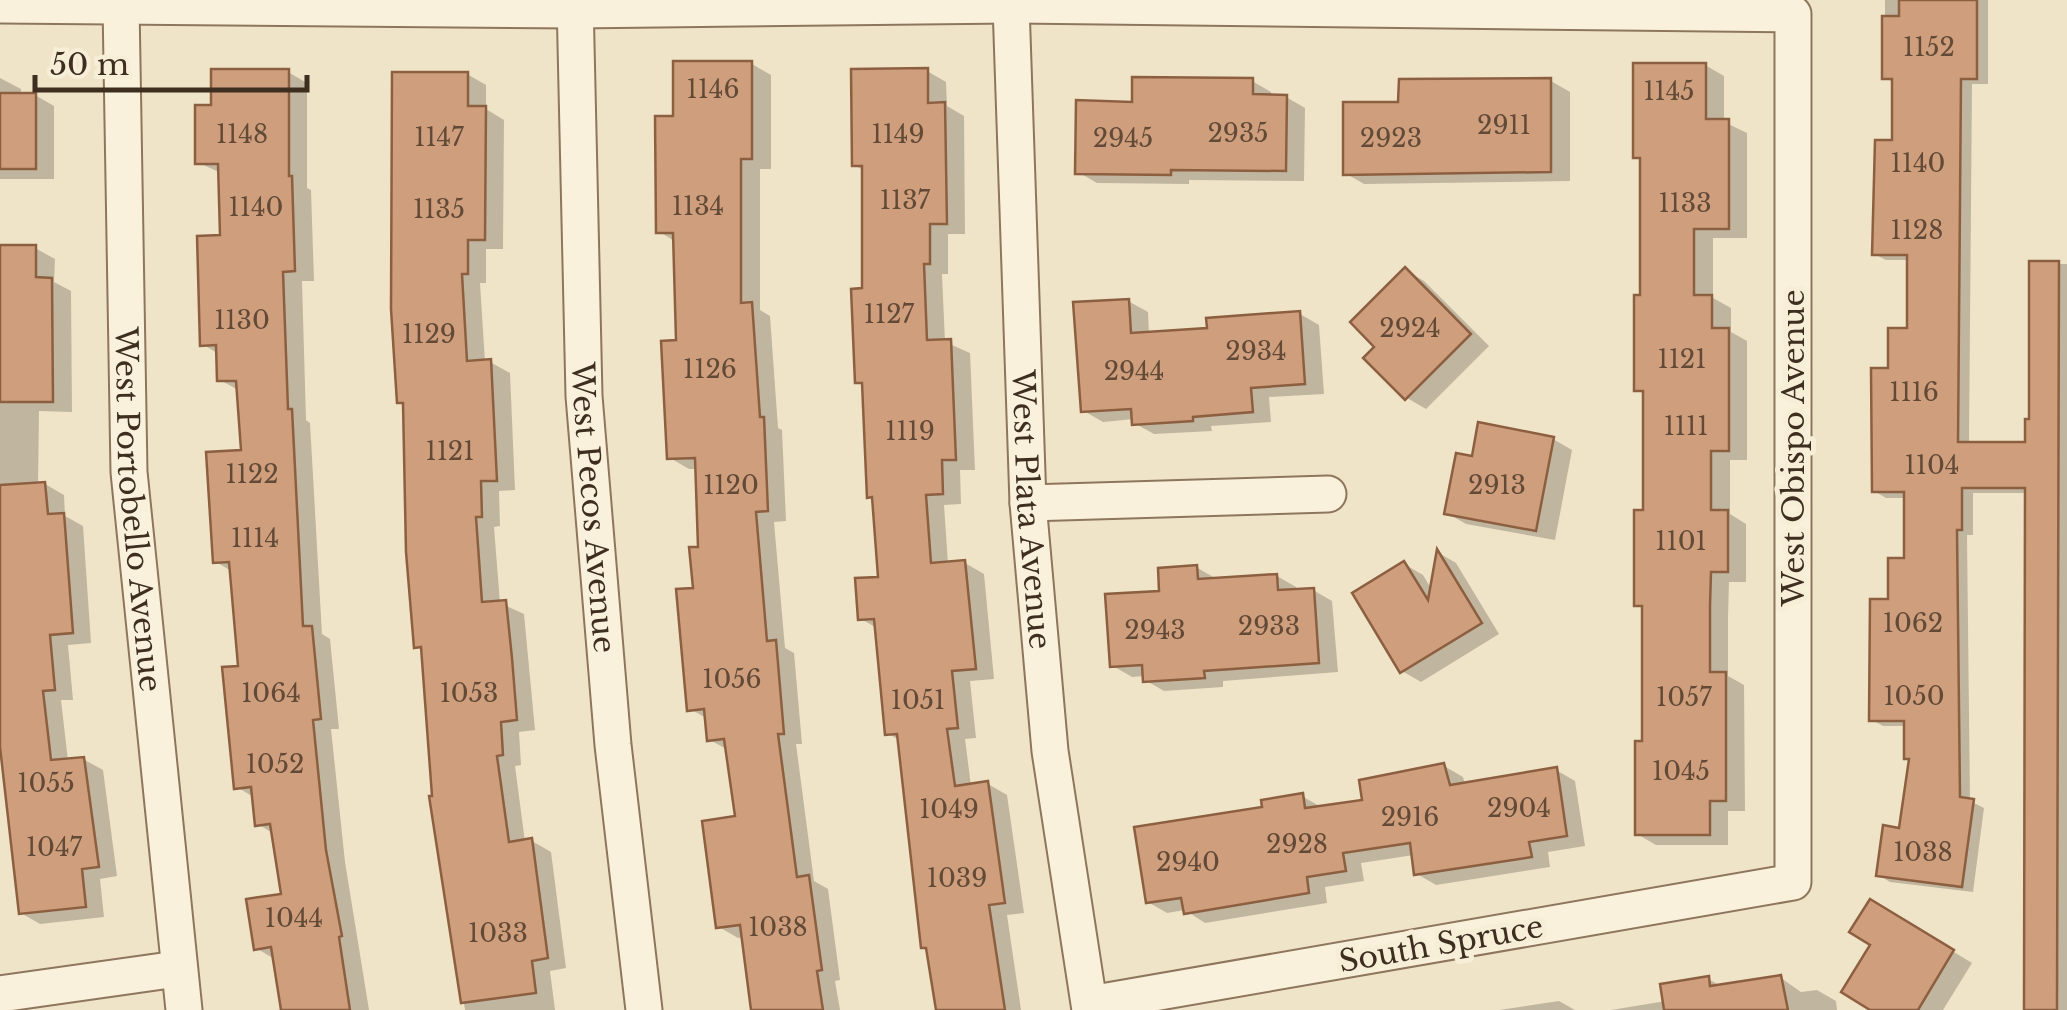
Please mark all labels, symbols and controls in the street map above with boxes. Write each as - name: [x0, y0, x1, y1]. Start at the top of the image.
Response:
- scale bar: [35, 30, 308, 92]
- house number: 1152: [1903, 32, 1955, 63]
- text: 50 m: [50, 46, 129, 83]
- house number: 1146: [686, 74, 740, 105]
- house number: 1145: [1643, 76, 1695, 107]
- house number: 2911: [1477, 110, 1531, 141]
- house number: 2935: [1207, 118, 1269, 149]
- house number: 1148: [216, 119, 268, 150]
- house number: 1149: [871, 119, 925, 150]
- house number: 1147: [414, 122, 464, 153]
- house number: 2945: [1093, 123, 1153, 154]
- house number: 2923: [1360, 123, 1422, 154]
- house number: 1140: [1891, 148, 1945, 179]
- house number: 1137: [880, 185, 931, 216]
- house number: 1133: [1658, 188, 1712, 219]
- house number: 1134: [672, 191, 724, 222]
- house number: 1140: [229, 192, 283, 223]
- house number: 1135: [413, 194, 465, 225]
- house number: 1128: [1891, 215, 1943, 246]
- street label: West Obispo Avenue: [1775, 289, 1812, 608]
- house number: 1127: [864, 299, 915, 330]
- house number: 1130: [214, 305, 270, 336]
- house number: 2924: [1379, 313, 1441, 344]
- house number: 1129: [402, 319, 456, 350]
- street label: West Portobello Avenue: [108, 326, 170, 694]
- house number: 2934: [1225, 336, 1287, 367]
- house number: 1121: [1658, 344, 1706, 375]
- house number: 1126: [683, 354, 737, 385]
- house number: 2944: [1104, 356, 1164, 387]
- street label: West Pecos Avenue: [565, 361, 624, 654]
- street label: West Plata Avenue: [1005, 368, 1059, 651]
- house number: 1116: [1889, 377, 1939, 408]
- house number: 1111: [1664, 411, 1708, 442]
- house number: 1119: [885, 416, 935, 447]
- house number: 1121: [426, 436, 474, 467]
- house number: 1104: [1905, 450, 1959, 481]
- house number: 1122: [225, 459, 279, 490]
- house number: 1120: [703, 470, 759, 501]
- house number: 2913: [1468, 470, 1526, 501]
- house number: 1114: [231, 523, 279, 554]
- house number: 1101: [1655, 526, 1707, 557]
- house number: 1062: [1883, 608, 1943, 639]
- house number: 2933: [1238, 611, 1300, 642]
- house number: 2943: [1124, 615, 1186, 646]
- house number: 1056: [702, 664, 762, 695]
- house number: 1064: [241, 678, 301, 709]
- house number: 1053: [440, 678, 498, 709]
- house number: 1050: [1883, 681, 1945, 712]
- house number: 1057: [1656, 682, 1712, 713]
- house number: 1051: [891, 685, 945, 716]
- house number: 1052: [246, 749, 304, 780]
- house number: 1045: [1652, 756, 1710, 787]
- house number: 1055: [17, 768, 75, 799]
- house number: 2904: [1487, 793, 1551, 824]
- house number: 1049: [919, 794, 979, 825]
- house number: 2916: [1381, 802, 1439, 833]
- house number: 2928: [1266, 829, 1328, 860]
- house number: 1047: [26, 832, 83, 863]
- house number: 1038: [1893, 837, 1953, 868]
- house number: 2940: [1156, 847, 1220, 878]
- house number: 1039: [927, 863, 987, 894]
- house number: 1044: [265, 903, 323, 934]
- street label: South Spruce: [1336, 908, 1546, 980]
- house number: 1038: [748, 912, 808, 943]
- house number: 1033: [468, 918, 528, 949]

